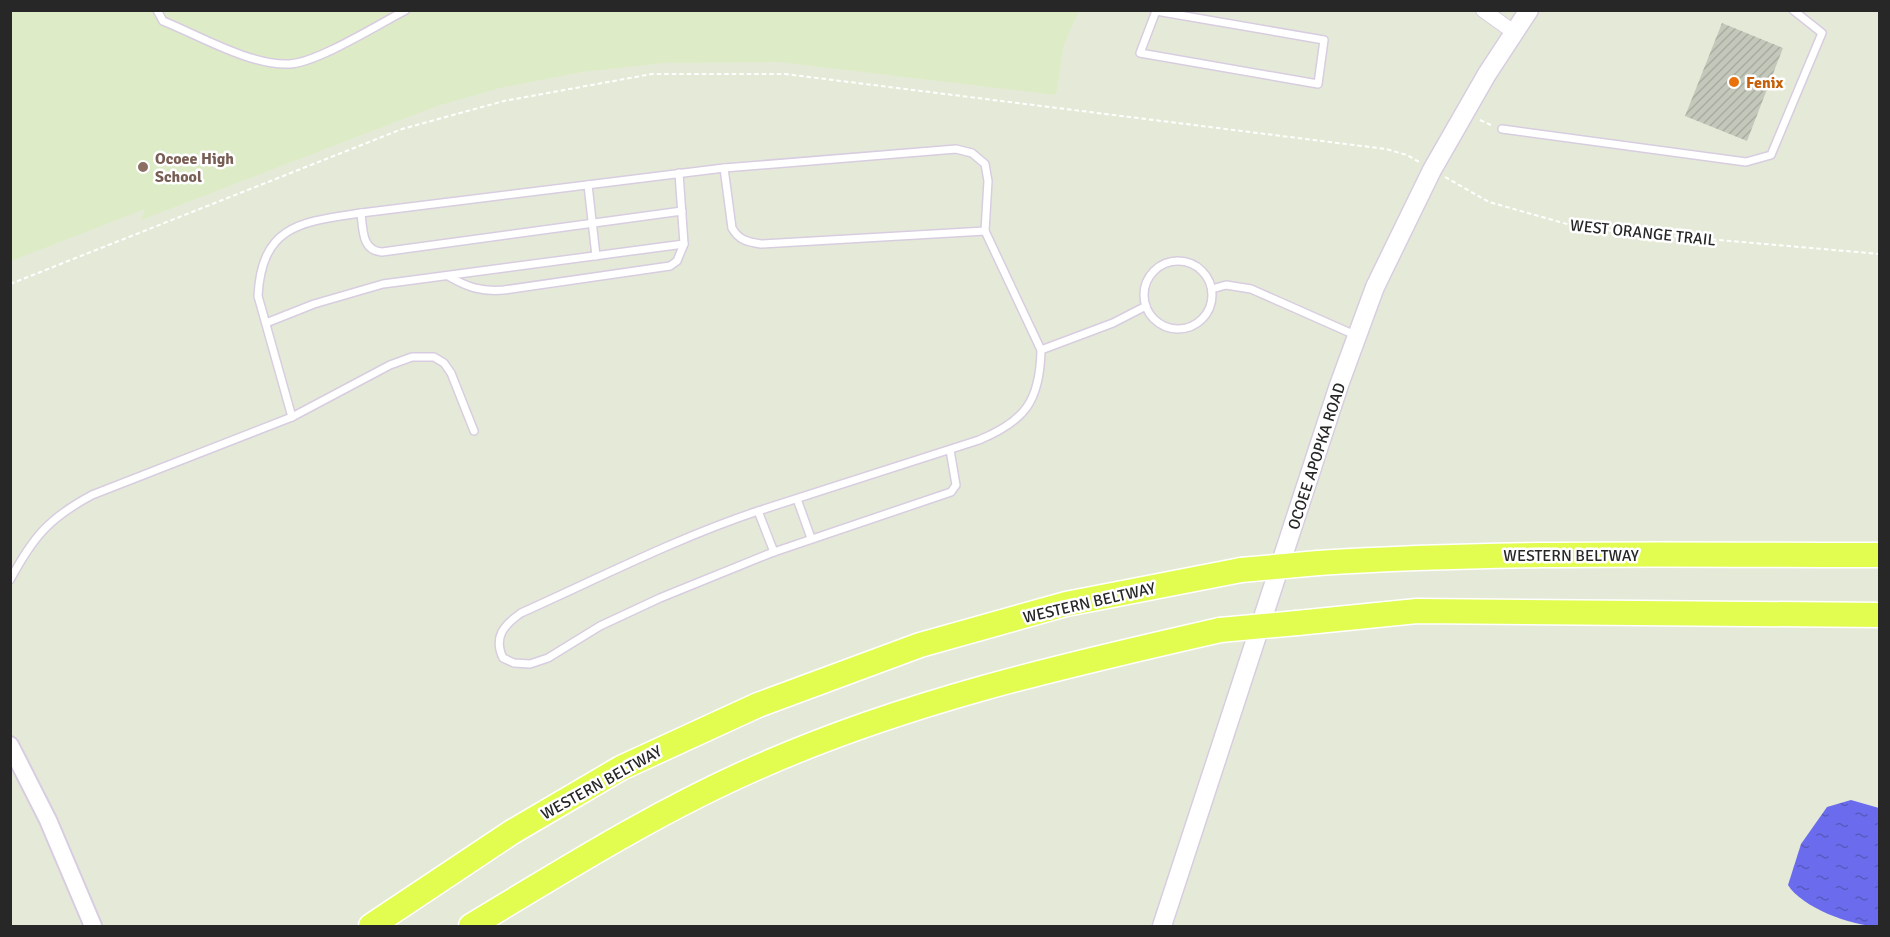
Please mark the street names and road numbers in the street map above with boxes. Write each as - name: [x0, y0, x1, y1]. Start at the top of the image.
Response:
- street label: WEST ORANGE TRAIL: [1569, 215, 1717, 251]
- street label: OCOEE APOPKA ROAD: [1284, 380, 1350, 532]
- street label: WESTERN BELTWAY: [1503, 546, 1639, 566]
- street label: WESTERN BELTWAY: [1021, 578, 1157, 628]
- street label: WESTERN BELTWAY: [537, 741, 666, 824]

